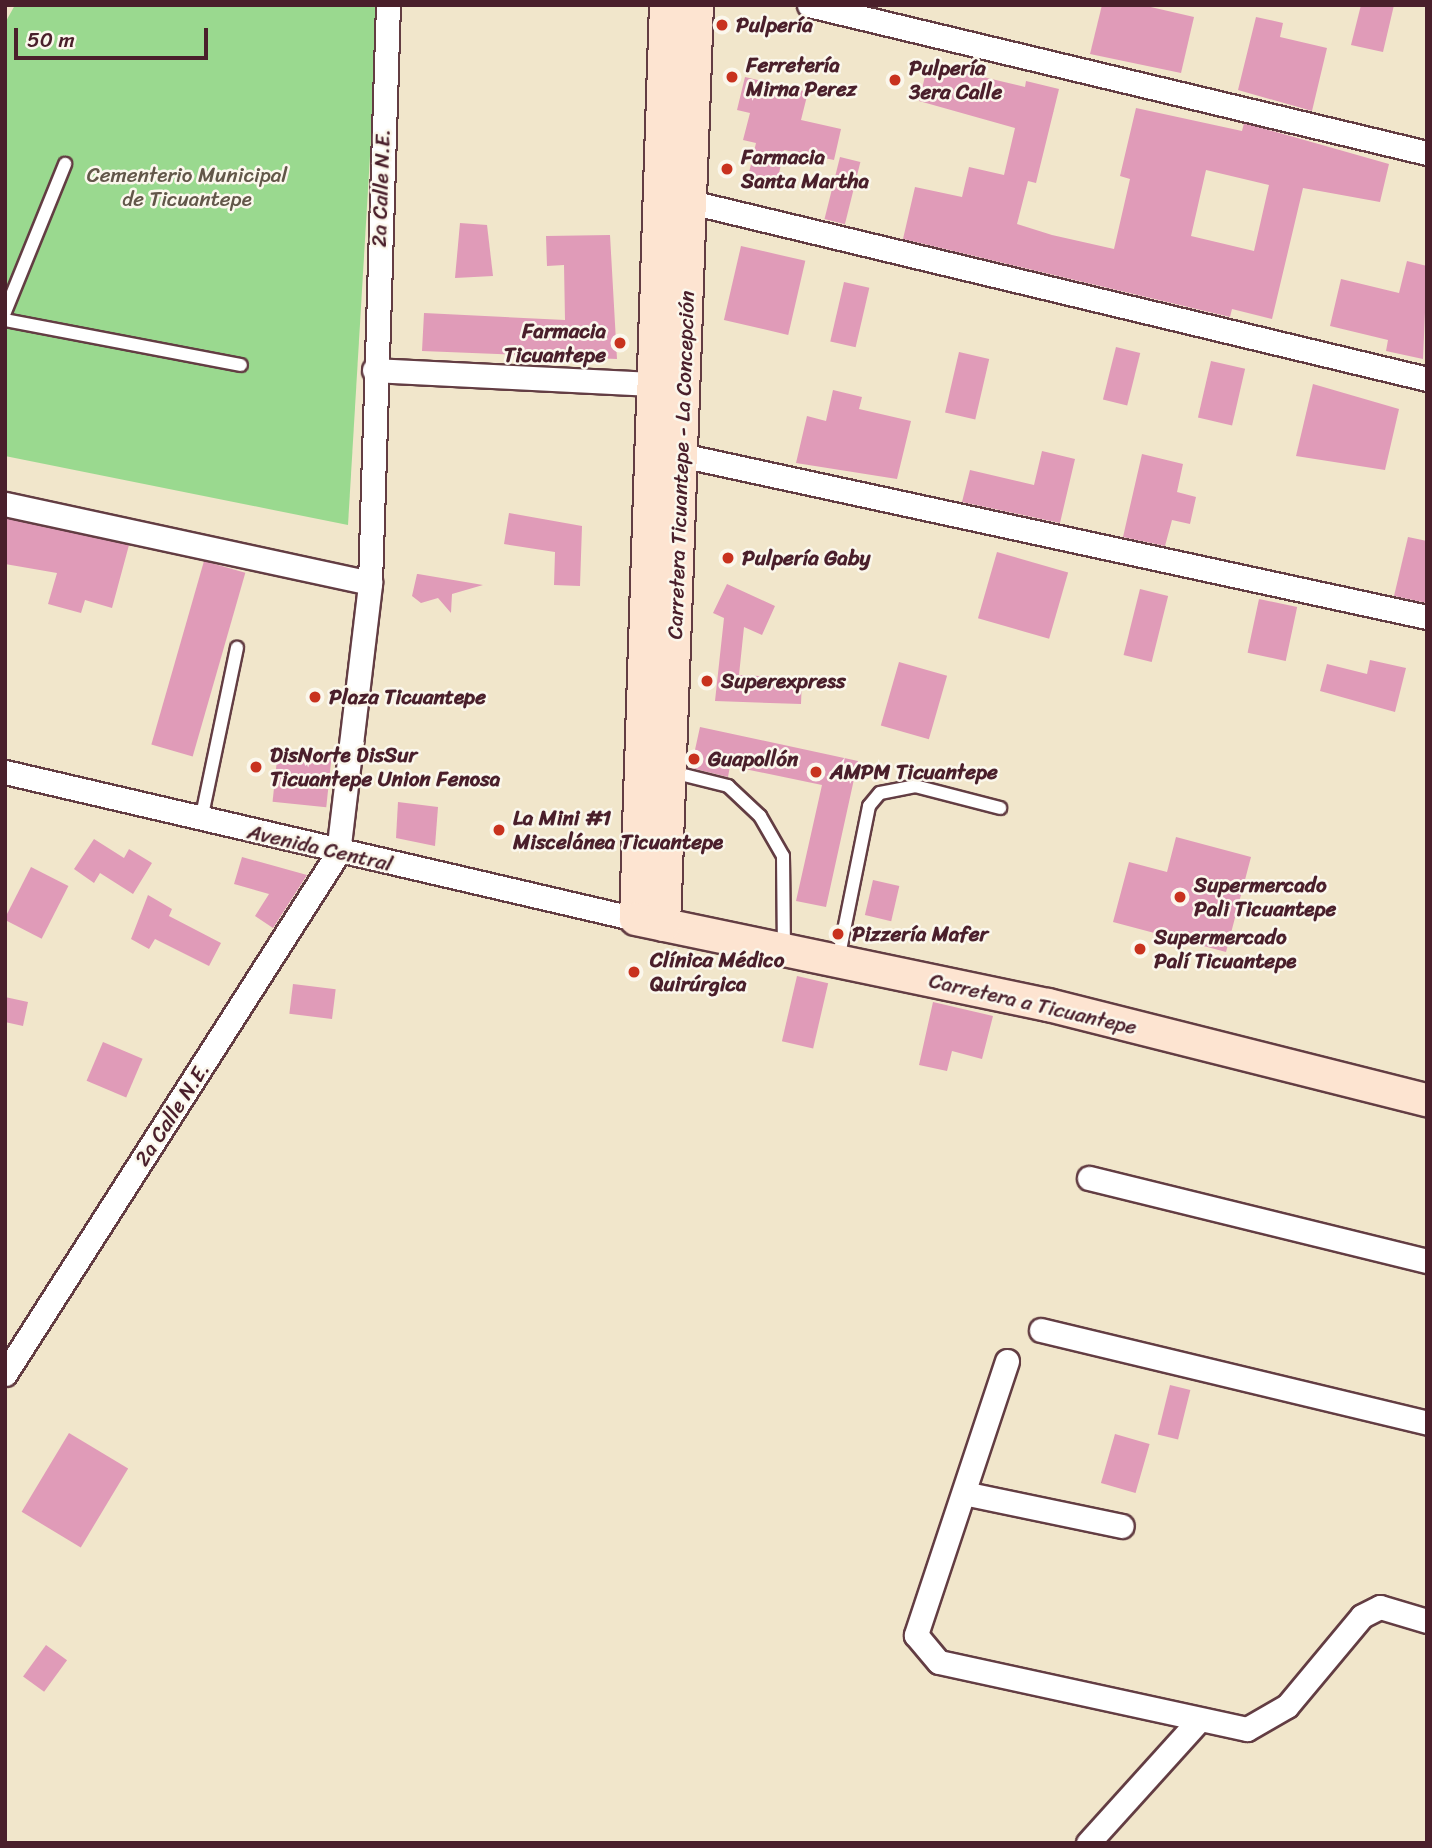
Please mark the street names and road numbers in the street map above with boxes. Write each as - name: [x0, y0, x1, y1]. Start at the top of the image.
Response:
- street label: 2a Calle N.E.: [366, 128, 396, 248]
- street label: Carretera Ticuantepe - La Concepción: [662, 290, 700, 640]
- street label: Avenida Central: [245, 819, 395, 877]
- street label: Carretera a Ticuantepe: [926, 968, 1140, 1040]
- street label: 2a Calle N.E.: [129, 1057, 215, 1171]

